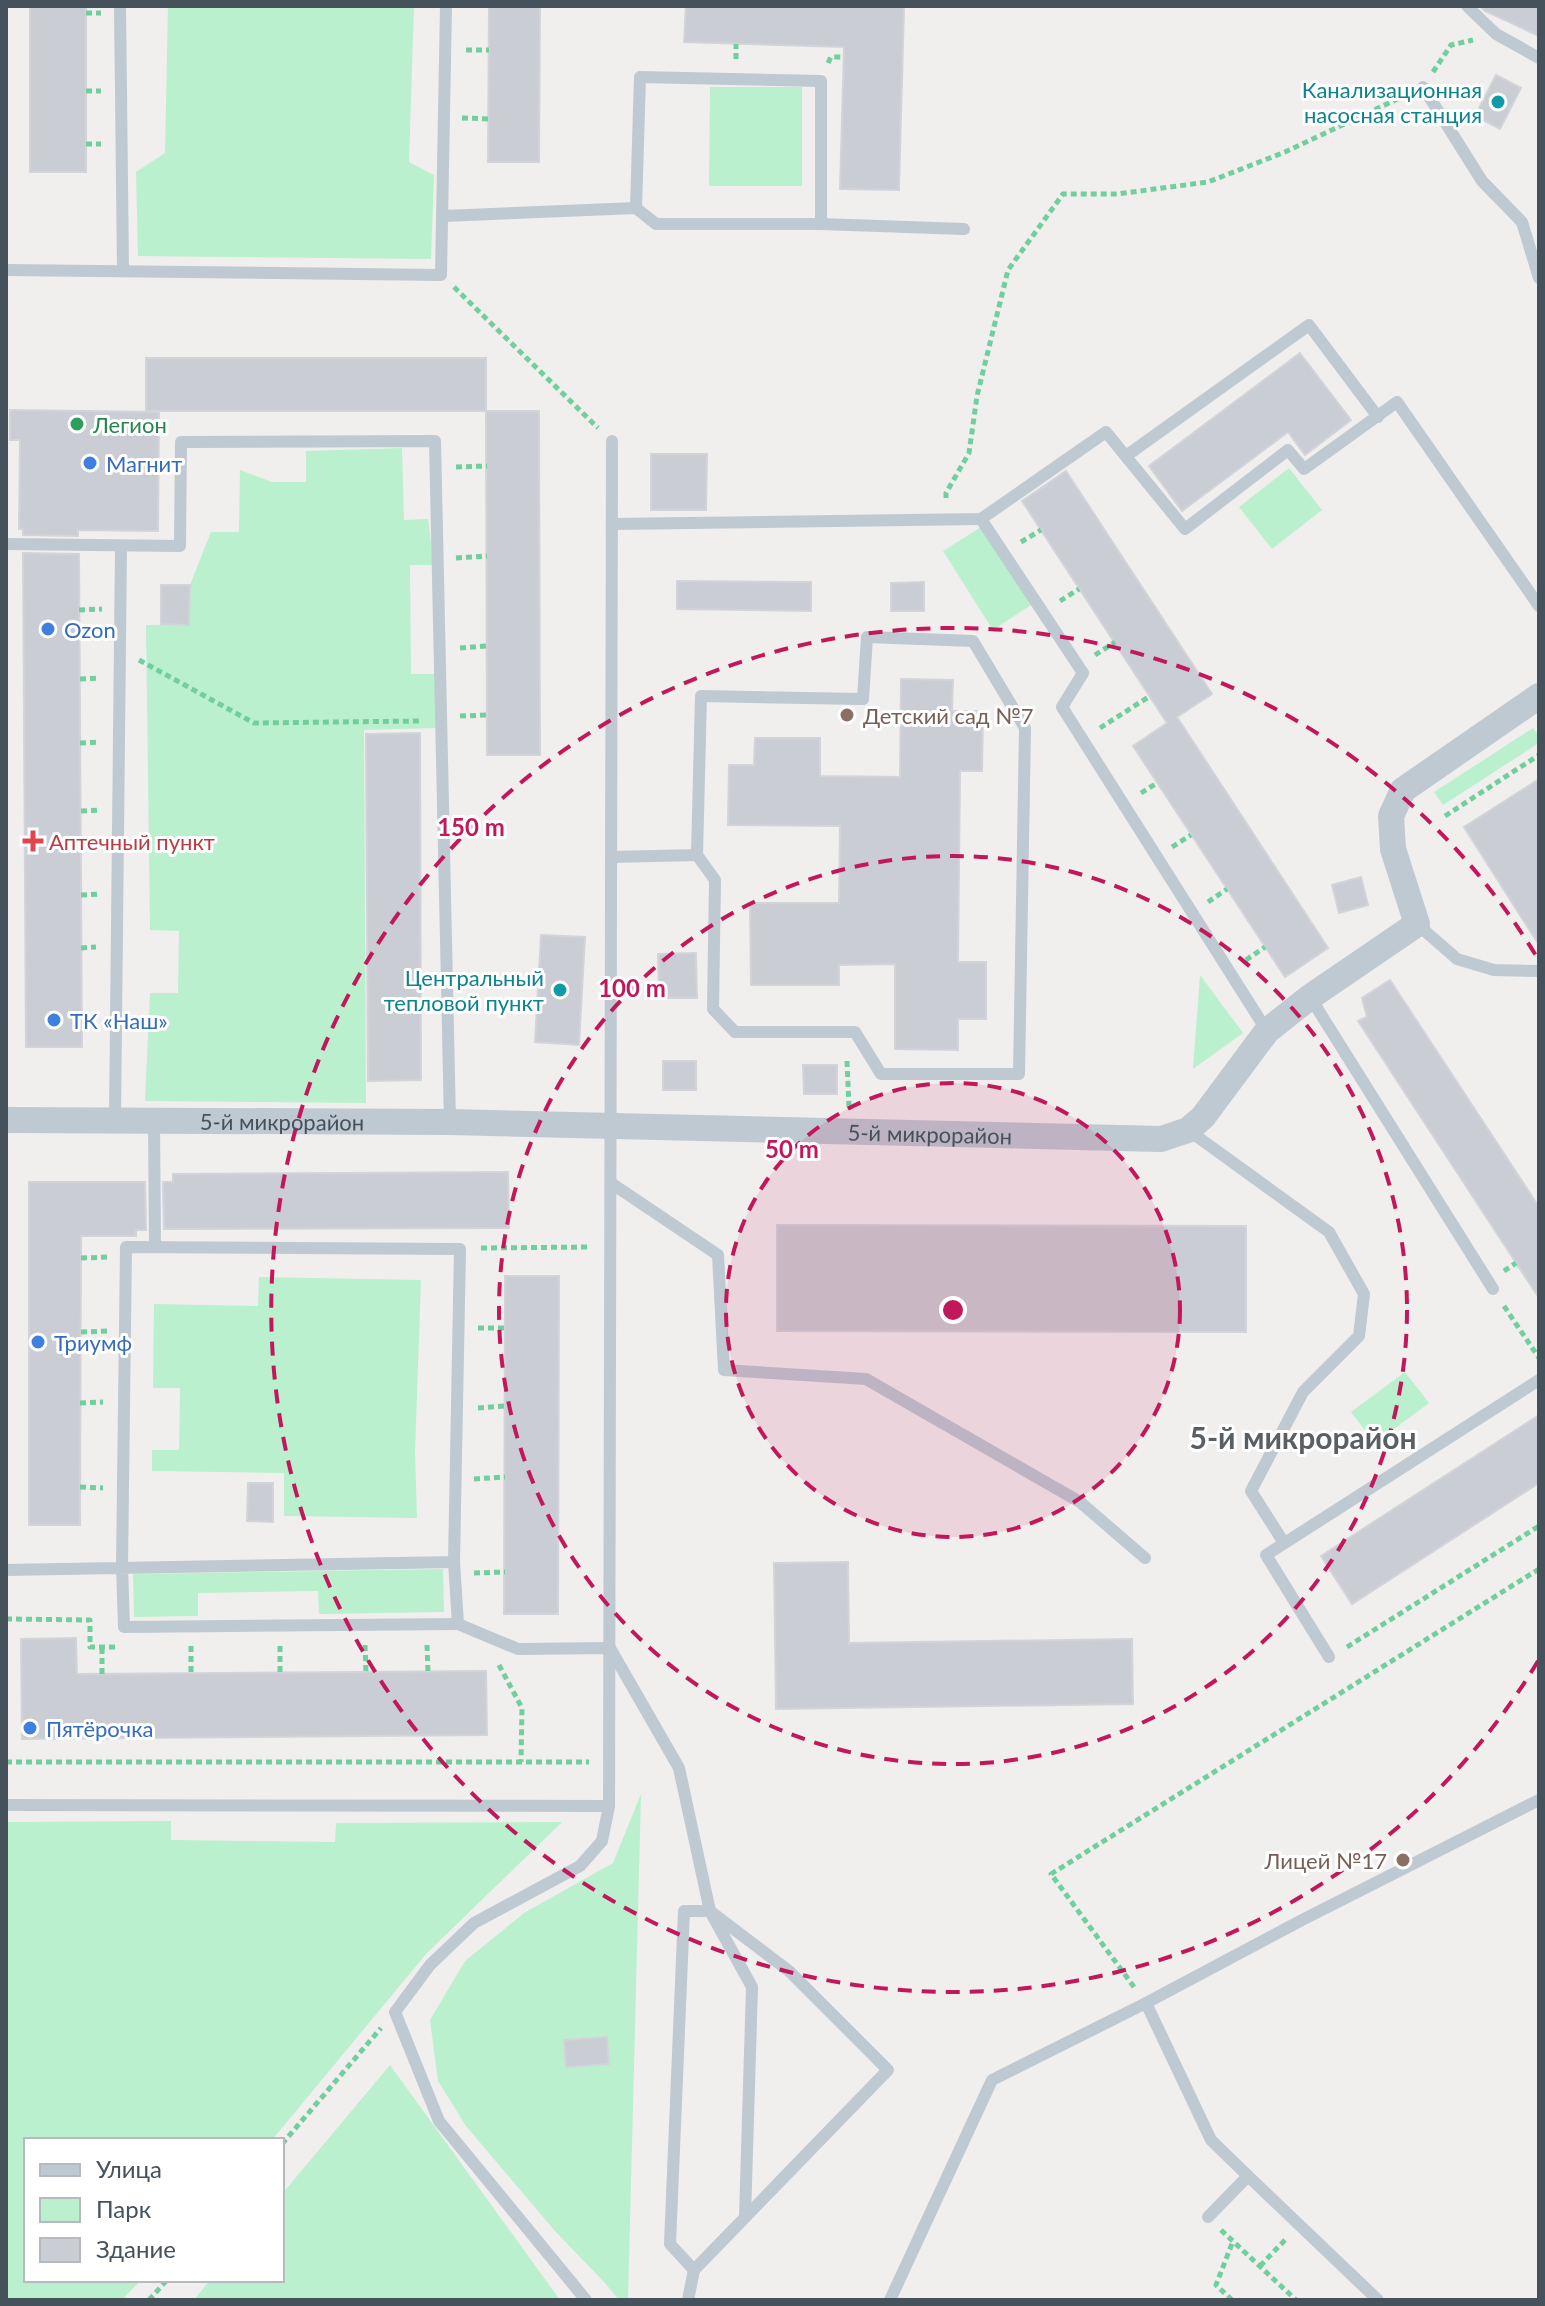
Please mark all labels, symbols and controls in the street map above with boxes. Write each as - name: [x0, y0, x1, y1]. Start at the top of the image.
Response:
- place label: Канализационная насосная станция: [1302, 76, 1482, 128]
- marker: Канализационная насосная станция: [1489, 93, 1507, 111]
- place label: Легион: [92, 411, 167, 438]
- marker: Легион: [68, 415, 86, 433]
- place label: Магнит: [106, 450, 182, 477]
- marker: Магнит: [81, 454, 99, 472]
- place label: Ozon: [64, 616, 116, 643]
- marker: Ozon: [39, 620, 57, 638]
- place label: Детский сад №7: [863, 702, 1034, 729]
- marker: Детский сад №7: [838, 706, 856, 724]
- text: 150 m: [437, 812, 505, 841]
- place label: Аптечный пункт: [49, 828, 215, 855]
- marker: Аптечный пункт: [24, 832, 42, 850]
- place label: Центральный тепловой пункт: [384, 964, 544, 1016]
- text: 100 m: [598, 973, 666, 1002]
- marker: Центральный тепловой пункт: [551, 981, 569, 999]
- place label: ТК «Наш»: [70, 1007, 168, 1034]
- marker: ТК «Наш»: [45, 1011, 63, 1029]
- street label: 5-й микрорайон: [200, 1107, 364, 1135]
- street label: 5-й микрорайон: [847, 1118, 1012, 1149]
- text: 50 m: [765, 1134, 819, 1163]
- centre of rings: [939, 1296, 967, 1324]
- place label: Триумф: [54, 1329, 132, 1356]
- marker: Триумф: [29, 1333, 47, 1351]
- district label: 5-й микрорайон: [1190, 1419, 1416, 1455]
- place label: Пятёрочка: [46, 1715, 153, 1742]
- marker: Пятёрочка: [21, 1719, 39, 1737]
- place label: Лицей №17: [1264, 1847, 1387, 1874]
- marker: Лицей №17: [1394, 1851, 1412, 1869]
- legend: [24, 2138, 284, 2282]
- text: Улица: [96, 2154, 162, 2183]
- text: Парк: [96, 2194, 152, 2223]
- text: Здание: [96, 2234, 176, 2263]

